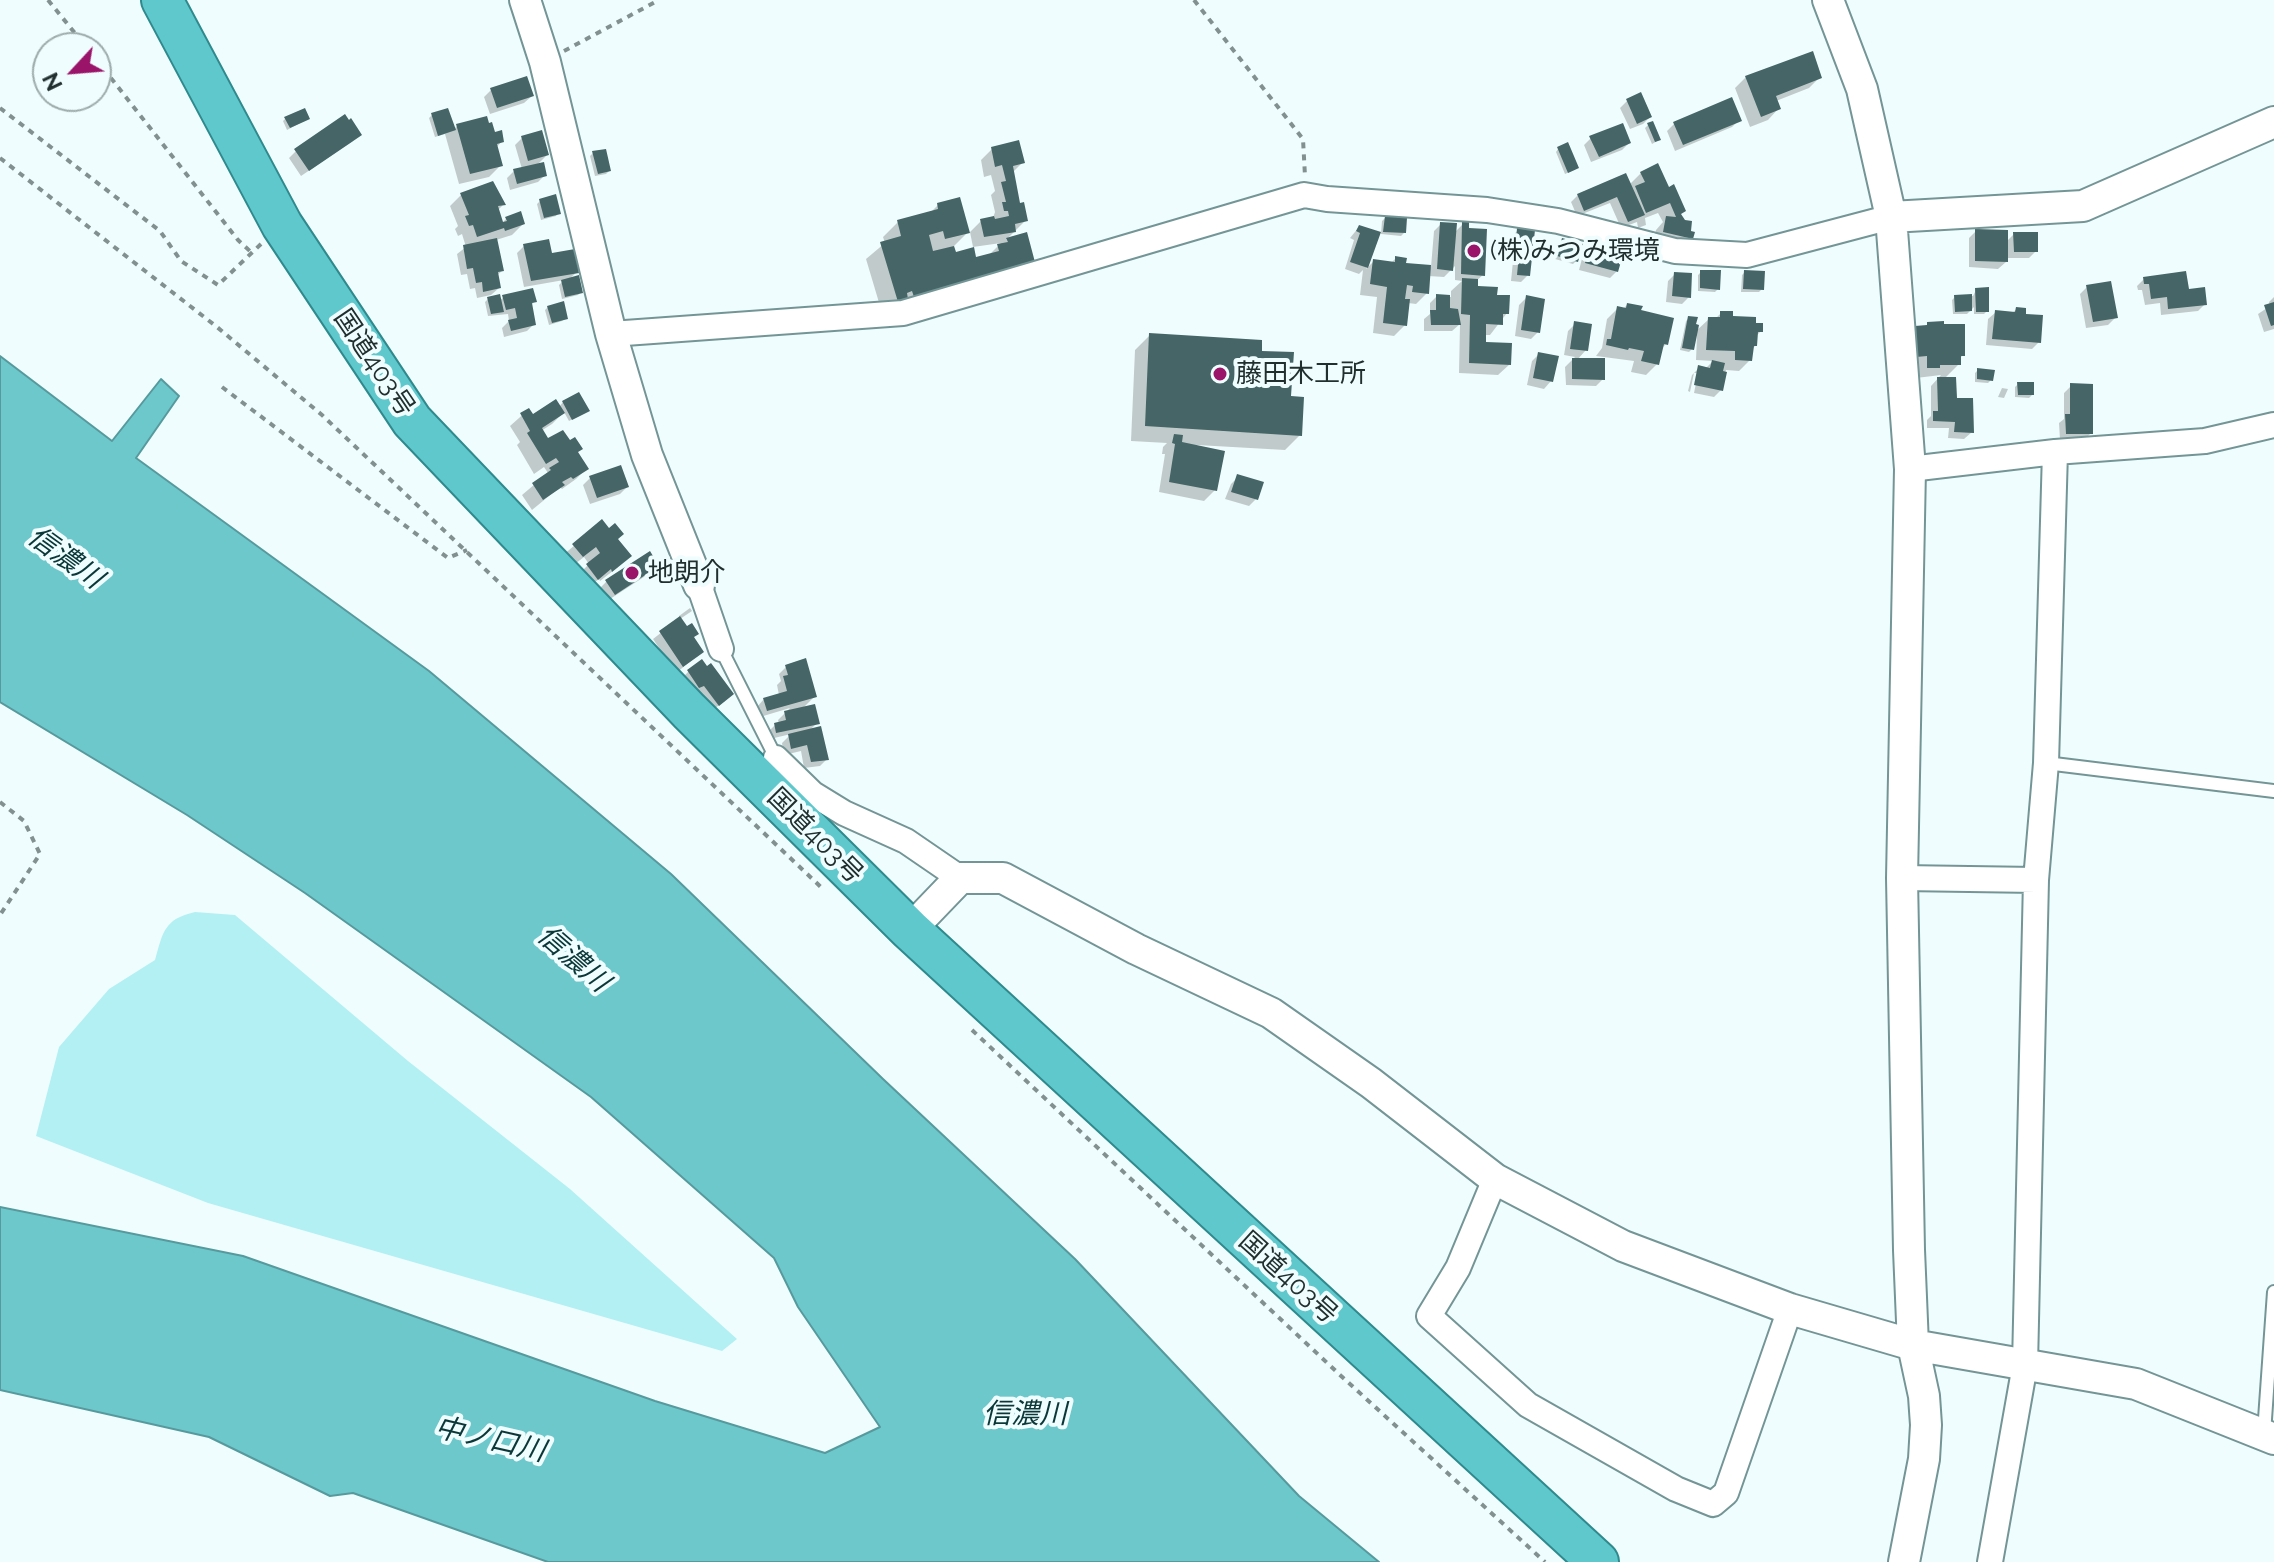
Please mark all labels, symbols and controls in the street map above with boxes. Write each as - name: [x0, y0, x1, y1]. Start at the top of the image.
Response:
- north arrow: [32, 32, 112, 112]
- text: N: [37, 68, 68, 95]
- place label: (株)みつみ環境: [1490, 235, 1660, 267]
- marker: (株)みつみ環境: [1465, 242, 1483, 260]
- street label: 国道403号: [327, 304, 421, 422]
- place label: 藤田木工所: [1236, 358, 1366, 390]
- marker: 藤田木工所: [1211, 365, 1229, 383]
- water label: 信濃川: [21, 520, 109, 596]
- place label: 地朗介: [648, 557, 726, 589]
- marker: 地朗介: [623, 564, 641, 582]
- street label: 国道403号: [761, 782, 869, 890]
- water label: 信濃川: [530, 919, 616, 999]
- street label: 国道403号: [1232, 1226, 1344, 1330]
- water label: 信濃川: [983, 1398, 1067, 1432]
- water label: 中ノ口川: [432, 1411, 548, 1469]

